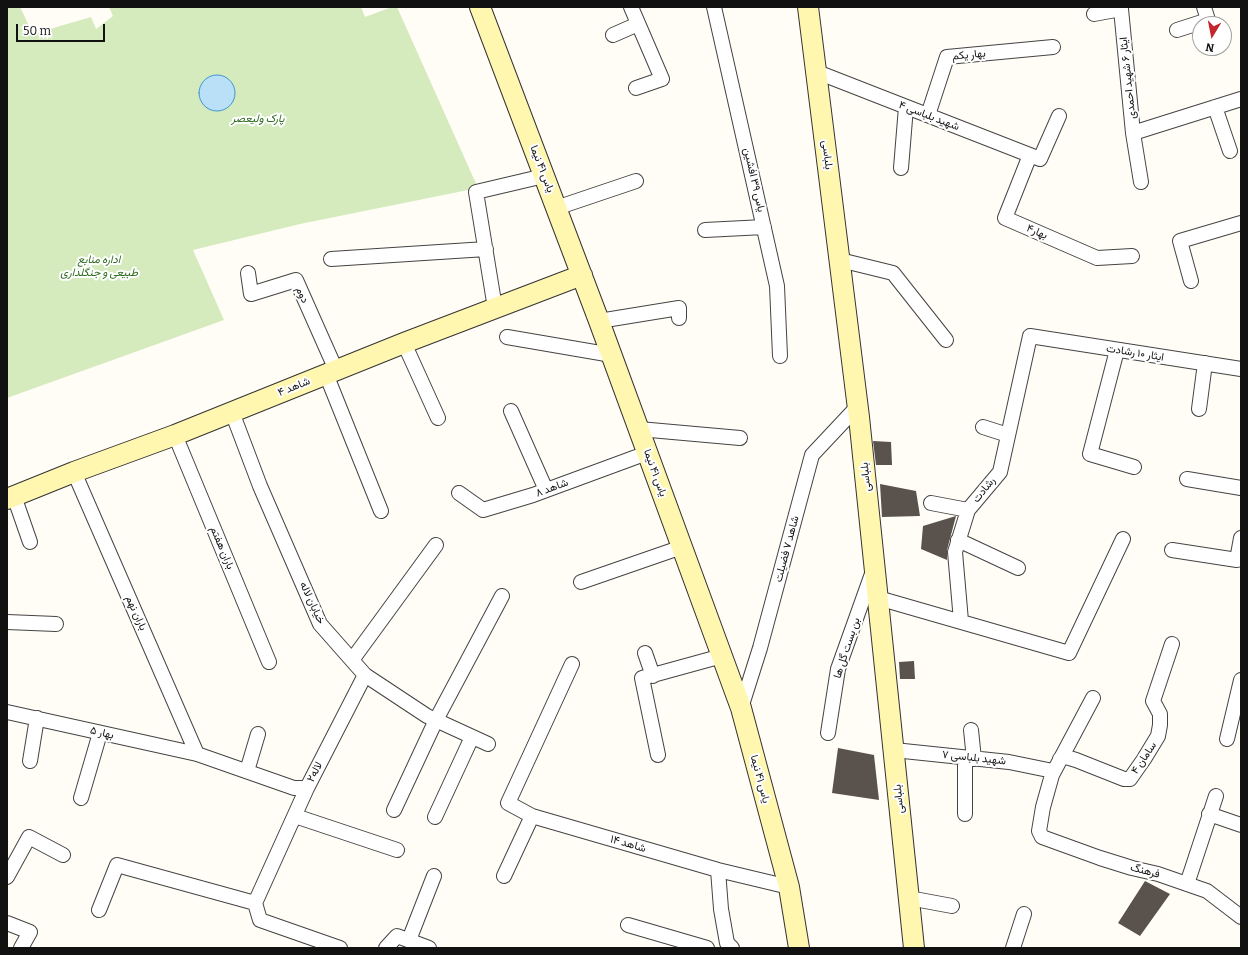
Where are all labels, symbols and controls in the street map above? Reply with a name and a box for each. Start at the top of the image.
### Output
scale bar [18,16,107,42]
north arrow [1192,16,1232,56]
text: 50 m [23,24,51,38]
street label: ایثار ۶ شهید احمدی [1117,36,1139,120]
text: N [1205,40,1215,54]
street label: بهار یکم [952,47,986,63]
street label: شهید بلباسی ۴ [897,98,961,134]
park label: پارک ولیعصر [232,112,284,126]
street label: بلباسی [819,140,835,170]
street label: یاس ۴۱ نیما [527,144,557,194]
street label: یاس ۳۹ افشین [740,147,768,213]
street label: بهار۴ [1024,222,1050,242]
park label: اداره منابع طبیعی و جنگلداری [60,253,138,279]
street label: دوم [293,285,311,305]
street label: ایثار ۱۰ رشادت [1105,342,1165,364]
street label: شاهد ۴ [276,375,312,399]
street label: یاس ۴۱ نیما [640,447,670,499]
street label: بلباسی [858,462,874,492]
street label: رشادت [970,474,998,506]
street label: شاهد ۸ [534,476,570,500]
street label: شاهد ۷ فضیلت [772,514,802,584]
street label: باران هفتم [207,525,237,571]
street label: خیابان لاله [296,580,328,626]
street label: باران نهم [122,593,150,633]
street label: بن بست گل ها [831,616,863,680]
street label: بهار ۵ [89,724,115,742]
street label: سامان ۴ [1128,739,1160,777]
street label: شهید بلباسی ۷ [941,748,1007,768]
street label: یاس ۴۱ نیما [747,753,773,805]
street label: لاله۲ [304,760,326,784]
street label: بلباسی [891,784,907,814]
street label: شاهد ۱۴ [609,833,647,855]
street label: فرهنگ [1129,861,1161,881]

